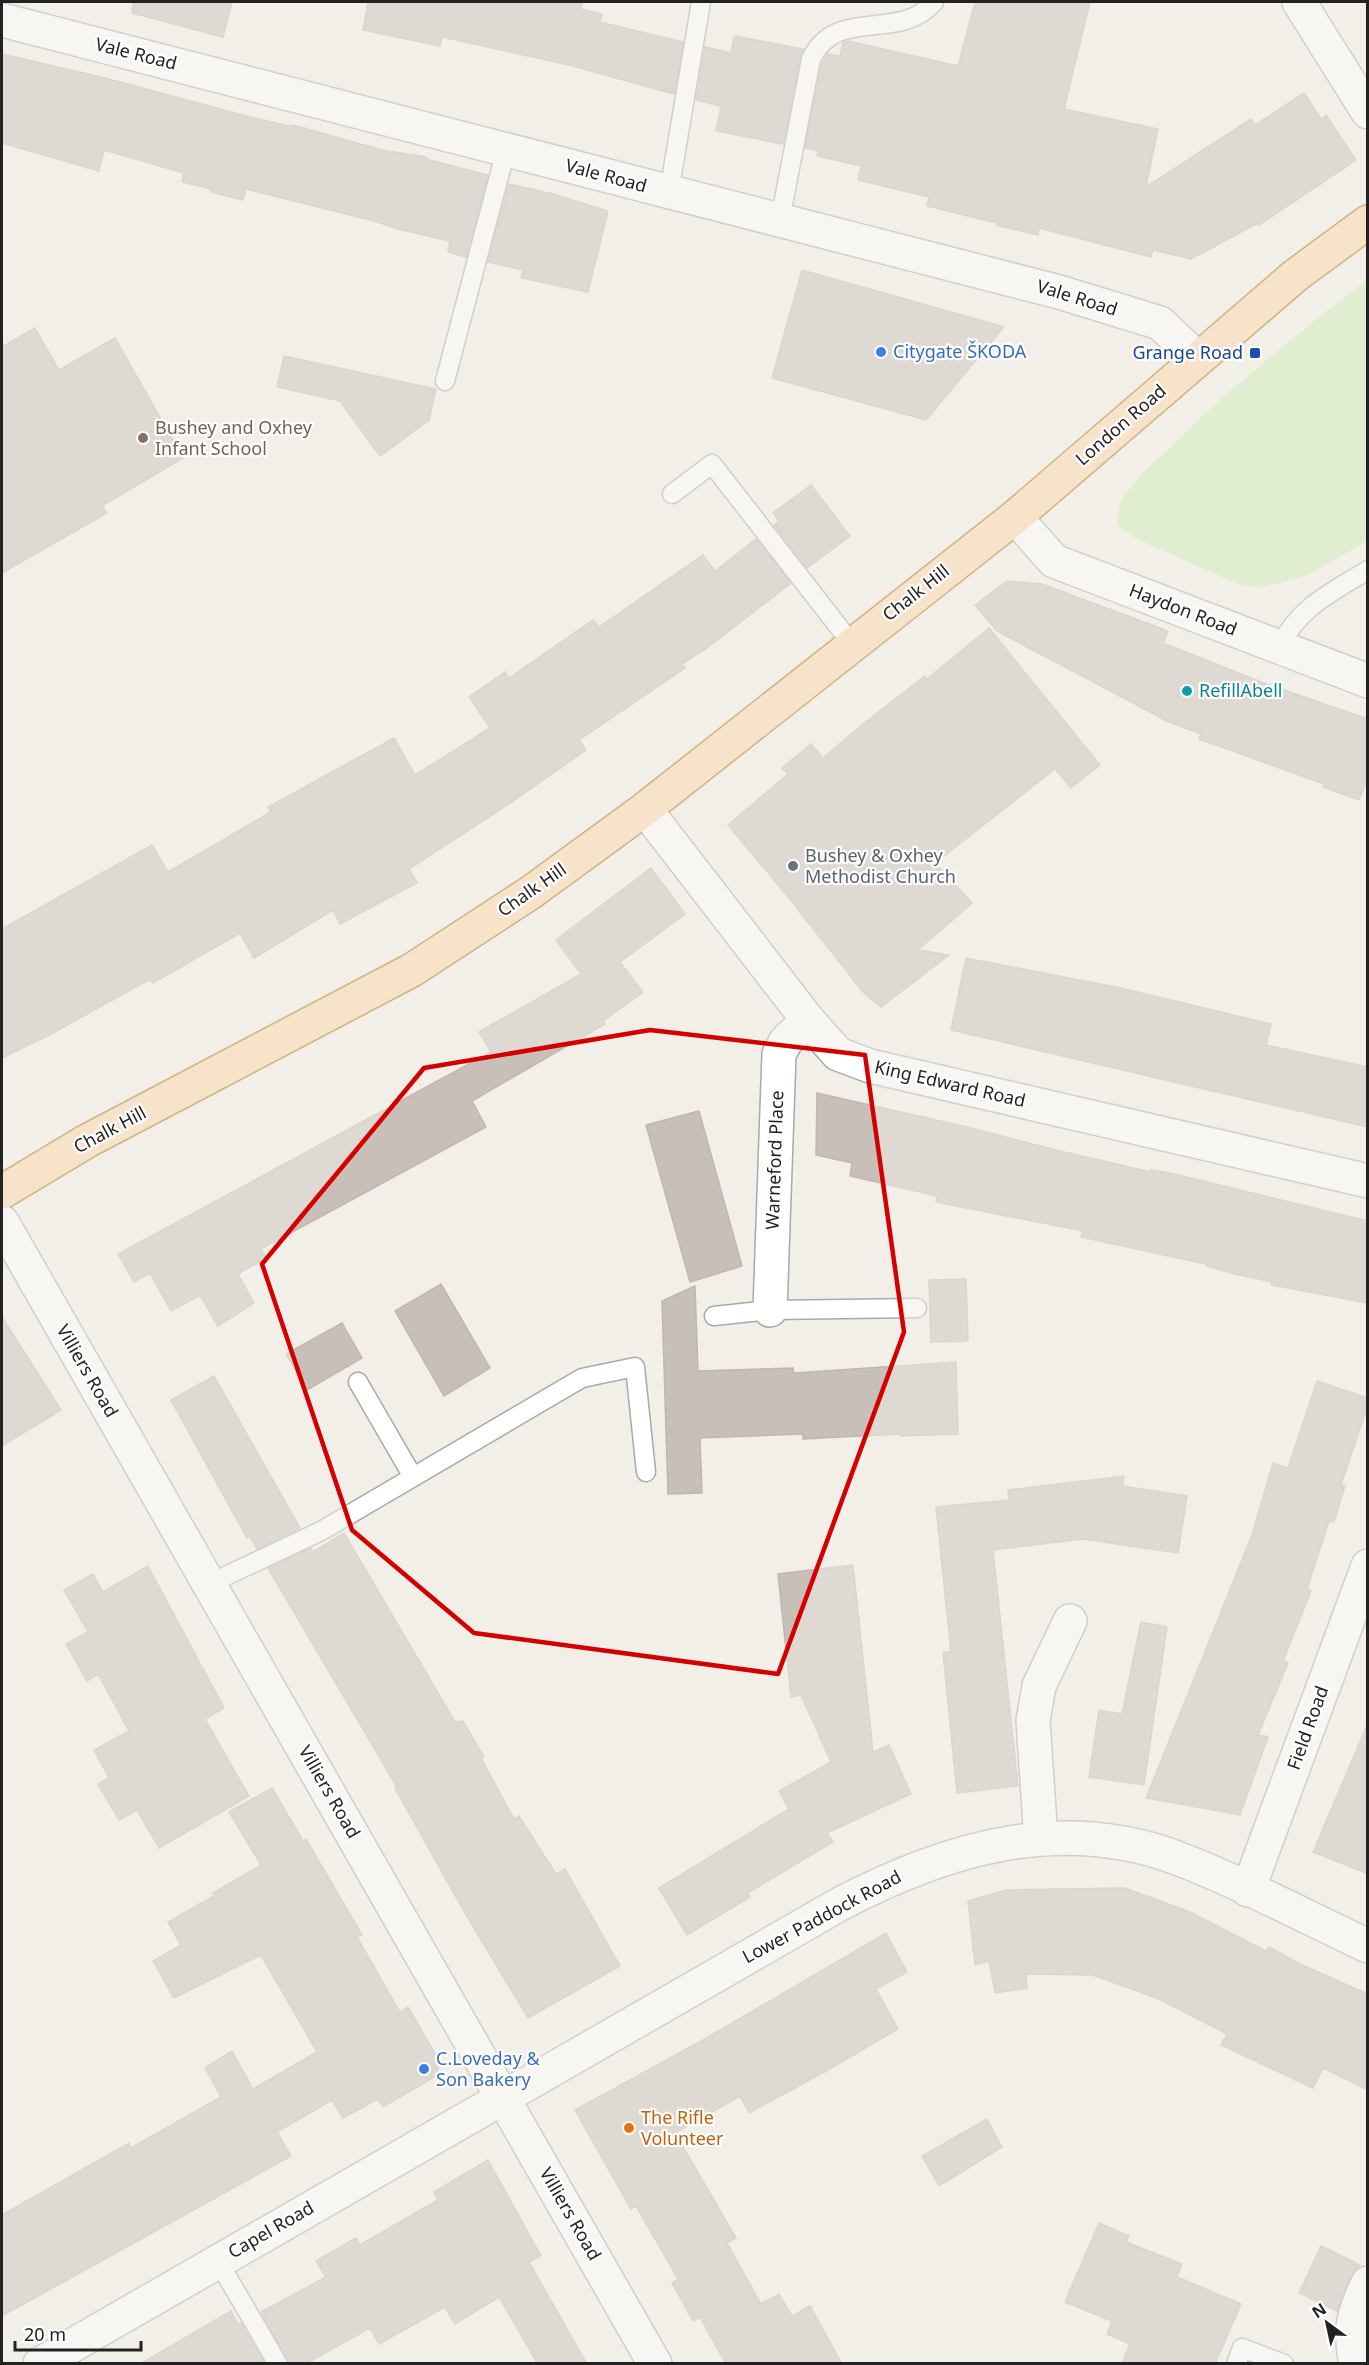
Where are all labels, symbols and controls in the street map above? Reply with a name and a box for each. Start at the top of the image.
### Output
street label: Vale Road [93,31,180,75]
street label: Vale Road [563,153,650,197]
street label: Vale Road [1034,273,1121,321]
place label: Citygate ŠKODA [893,339,1027,363]
place label: Grange Road [1132,340,1243,364]
marker: Citygate ŠKODA [874,345,888,359]
marker: Grange Road [1248,346,1262,360]
street label: London Road [1070,378,1171,470]
place label: Bushey and Oxhey Infant School [155,415,313,460]
marker: Bushey and Oxhey Infant School [136,431,150,445]
street label: Chalk Hill [877,558,954,626]
street label: Haydon Road [1126,578,1241,641]
place label: RefillAbell [1199,678,1282,702]
marker: RefillAbell [1180,684,1194,698]
place label: Bushey & Oxhey Methodist Church [805,843,956,888]
street label: Chalk Hill [492,857,571,922]
marker: Bushey & Oxhey Methodist Church [786,859,800,873]
street label: King Edward Road [872,1054,1028,1112]
street label: Warneford Place [760,1090,788,1230]
street label: Chalk Hill [69,1100,150,1158]
street label: Villiers Road [52,1320,124,1421]
street label: Field Road [1281,1682,1333,1773]
street label: Villiers Road [294,1741,366,1842]
street label: Lower Paddock Road [738,1864,905,1968]
place label: C.Loveday & Son Bakery [436,2046,540,2091]
marker: C.Loveday & Son Bakery [417,2062,431,2076]
place label: The Rifle Volunteer [641,2105,724,2150]
marker: The Rifle Volunteer [622,2121,636,2135]
street label: Villiers Road [535,2163,607,2264]
street label: Capel Road [223,2195,318,2263]
north arrow [1297,2293,1357,2353]
text: N [1307,2298,1330,2323]
scale bar [15,2314,141,2352]
text: 20 m [24,2322,66,2346]

